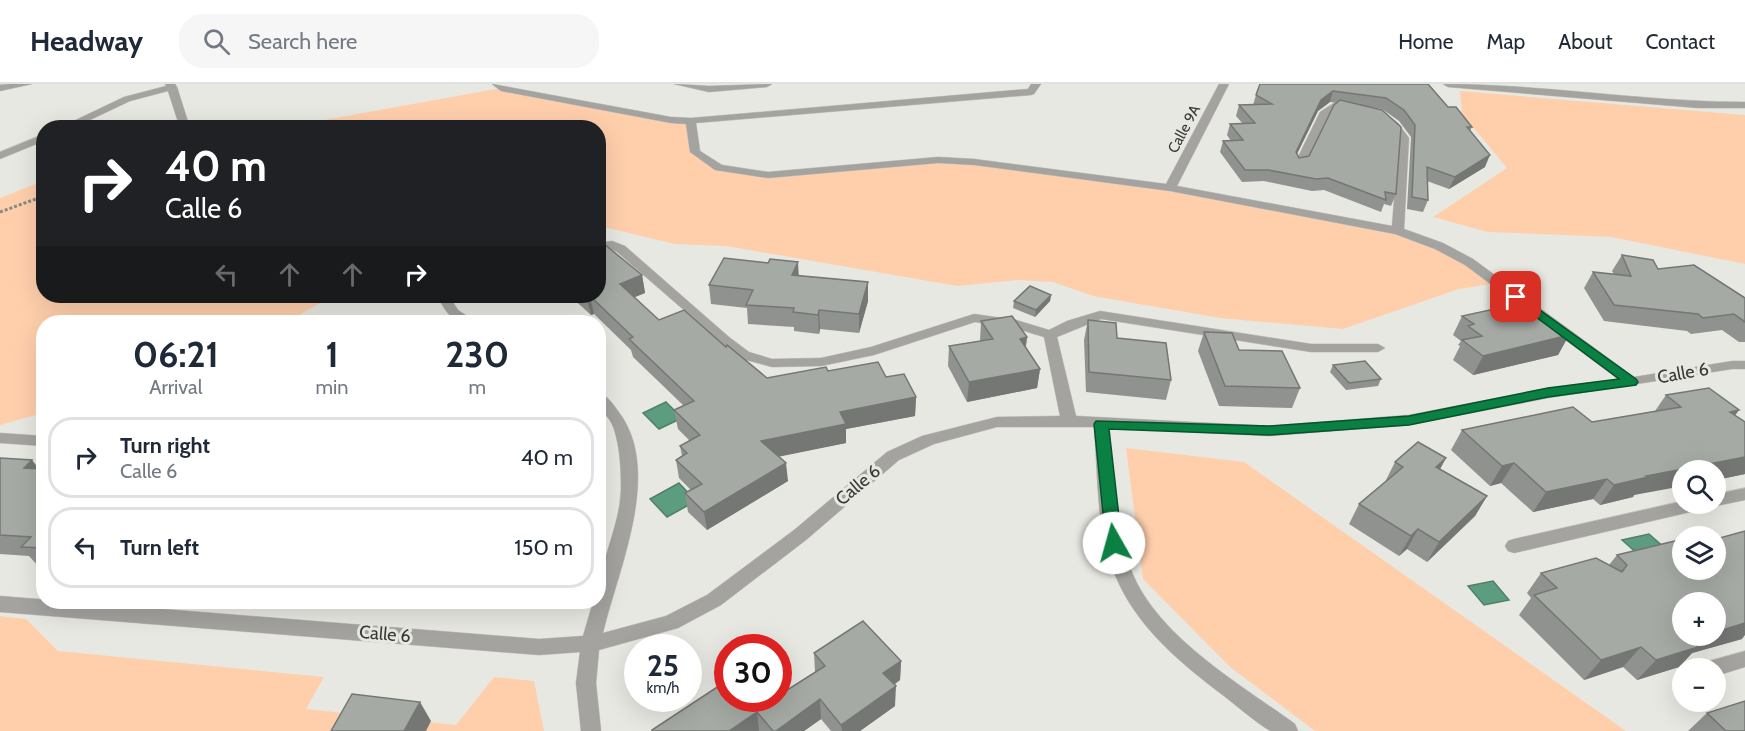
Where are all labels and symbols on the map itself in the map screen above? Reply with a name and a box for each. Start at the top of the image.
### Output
street label: Calle 9A [1164,101,1204,156]
pin [1490,271,1541,322]
street label: Calle 6 [1656,358,1710,388]
street label: Calle 6 [831,460,885,510]
position arrow [1082,511,1146,575]
street label: Calle 6 [358,621,412,647]
speed limit sign: 30 [714,634,792,712]

